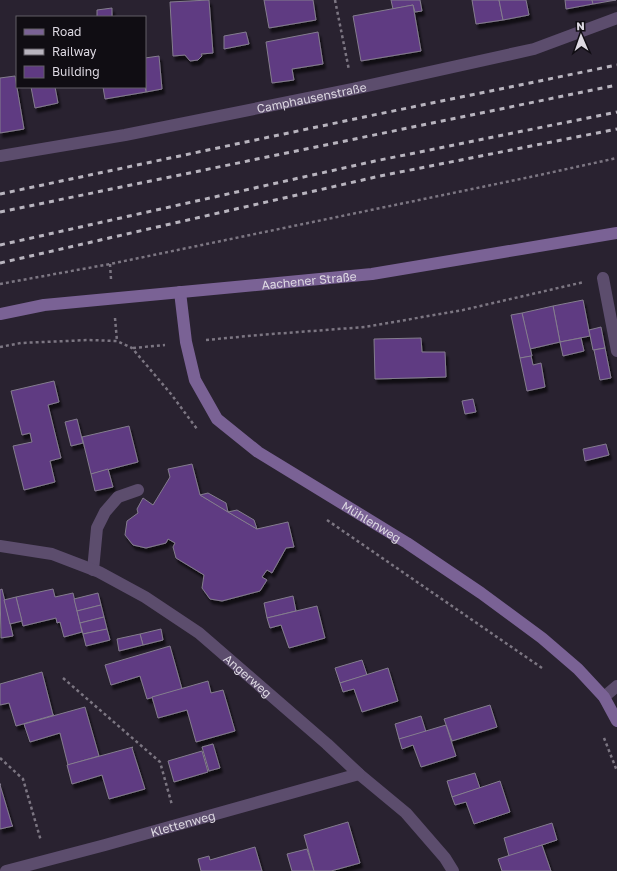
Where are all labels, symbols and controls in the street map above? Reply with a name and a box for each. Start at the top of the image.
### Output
legend [16,16,146,88]
north arrow [561,16,601,56]
text: N [576,19,585,32]
text: Road [52,24,81,39]
text: Railway [52,44,97,59]
text: Building [52,64,100,79]
street label: Camphausenstraße [255,79,368,116]
street label: Aachener Straße [261,268,357,292]
street label: Mühlenweg [339,498,404,545]
street label: Angerweg [221,651,275,700]
street label: Klettenweg [149,807,217,839]

